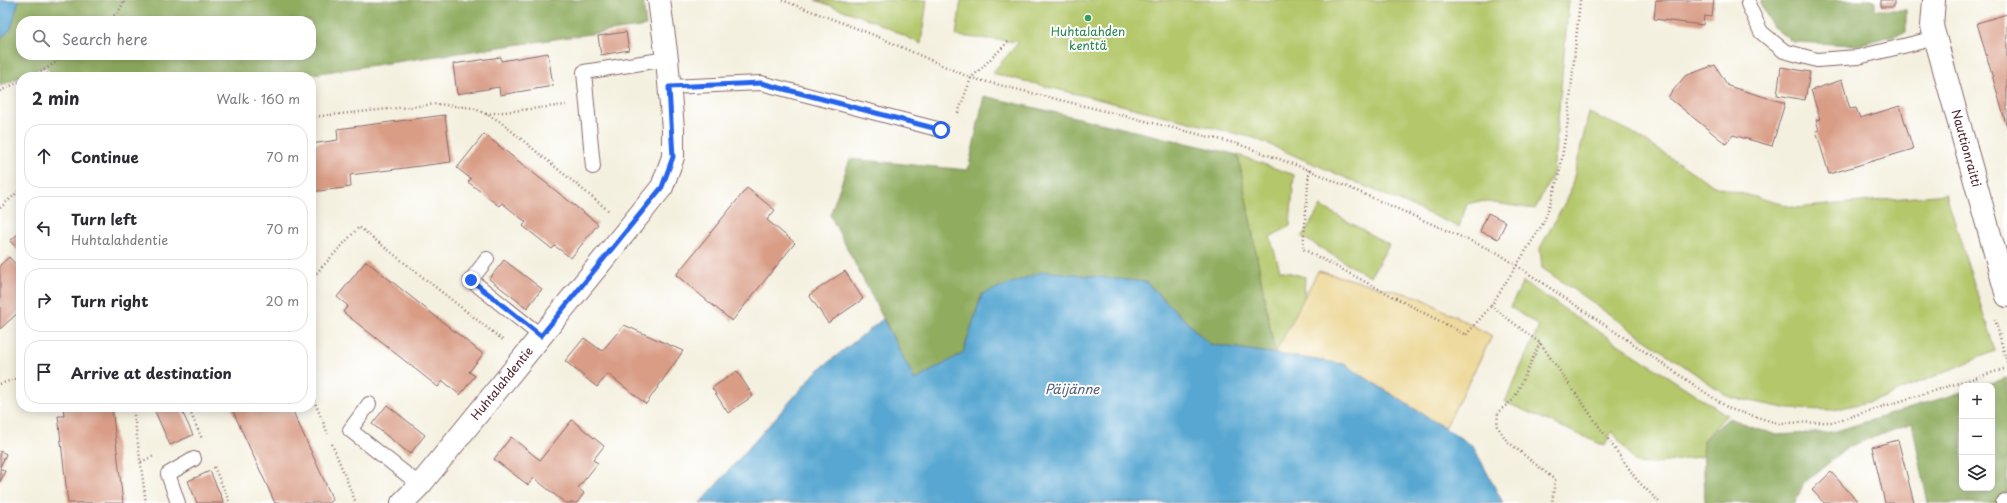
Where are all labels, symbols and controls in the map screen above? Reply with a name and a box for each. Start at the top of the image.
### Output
marker: Huhtalahden kenttä [1083,13,1093,23]
search box [16,16,316,60]
place label: Huhtalahden kenttä [1051,22,1125,54]
icon: search [30,27,52,49]
text: Search here [62,27,148,50]
text: 2 min [32,85,79,111]
text: Walk · 160 m [217,89,300,108]
street label: Nauttionraitti [1948,107,1986,189]
route start [932,121,950,139]
icon: ahead [33,145,55,167]
text: Continue [71,145,139,168]
text: 70 m [266,147,299,166]
text: Turn left [71,207,137,230]
icon: left [33,217,55,239]
text: 70 m [266,219,299,238]
text: Huhtalahdentie [71,230,168,249]
route end [462,271,480,289]
icon: right [33,289,55,311]
text: Turn right [71,289,148,312]
text: 20 m [265,291,299,310]
street label: Huhtalahdentie [466,342,537,424]
icon: arrive [33,361,55,383]
text: Arrive at destination [71,361,232,384]
water label: Päijänne [1045,379,1100,398]
map controls [1959,383,1995,491]
button: + [1959,383,1995,419]
button: − [1959,419,1995,455]
button: layers [1959,455,1995,491]

